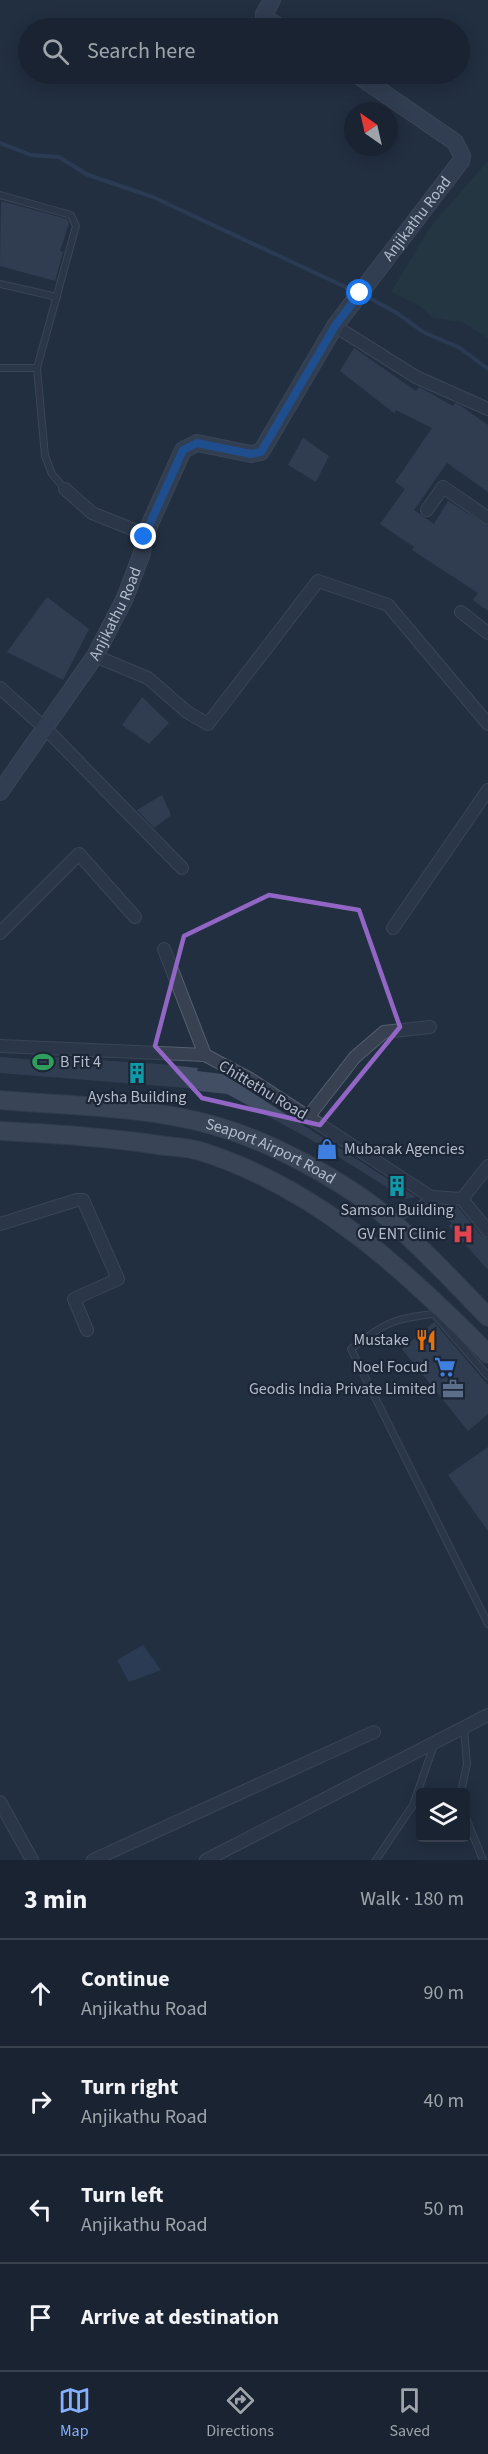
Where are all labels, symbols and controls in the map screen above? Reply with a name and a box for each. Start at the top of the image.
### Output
search box [18,18,470,84]
icon: search [39,35,72,68]
text: Search here [87,35,195,67]
north arrow [344,102,398,156]
street label: Anjikathu Road [378,172,457,266]
route start [346,279,372,305]
route end [130,523,156,549]
street label: Anjikathu Road [84,564,147,664]
sports icon: B Fit 4 [31,1050,55,1074]
place label: B Fit 4 [60,1051,101,1073]
street label: Chittethu Road [214,1055,312,1125]
building icon: Aysha Building [125,1061,149,1085]
place label: Aysha Building [88,1086,186,1108]
street label: Seaport Airport Road [203,1113,340,1189]
shop icon: Mubarak Agencies [315,1137,339,1161]
place label: Mubarak Agencies [344,1138,465,1160]
building icon: Samson Building [385,1174,409,1198]
place label: Samson Building [341,1199,453,1221]
hospital icon: GV ENT Clinic [451,1222,475,1246]
place label: GV ENT Clinic [357,1223,446,1245]
restaurant icon: Mustake [414,1328,438,1352]
place label: Mustake [354,1329,409,1351]
supermarket icon: Noel Focud [433,1355,457,1379]
place label: Noel Focud [353,1356,428,1378]
office icon: Geodis India Private Limited [441,1377,465,1401]
place label: Geodis India Private Limited [249,1378,436,1400]
map controls [416,1788,470,1842]
button: layers [416,1788,470,1842]
text: 3 min [24,1881,87,1918]
text: Walk · 180 m [360,1885,464,1913]
text: Continue [81,1963,170,1995]
icon: ahead [24,1977,57,2010]
text: 90 m [424,1979,464,2007]
text: Anjikathu Road [81,1995,208,2023]
text: Turn right [81,2071,178,2103]
icon: right [24,2085,57,2118]
text: 40 m [424,2087,464,2115]
text: Anjikathu Road [81,2103,208,2131]
text: Turn left [81,2179,163,2211]
icon: left [24,2193,57,2226]
text: 50 m [424,2195,464,2223]
text: Anjikathu Road [81,2211,208,2239]
icon: arrive [24,2301,57,2334]
text: Arrive at destination [81,2301,279,2333]
tab: Map [58,2384,91,2442]
tab: Directions [206,2384,274,2442]
tab: Saved [389,2384,430,2442]

